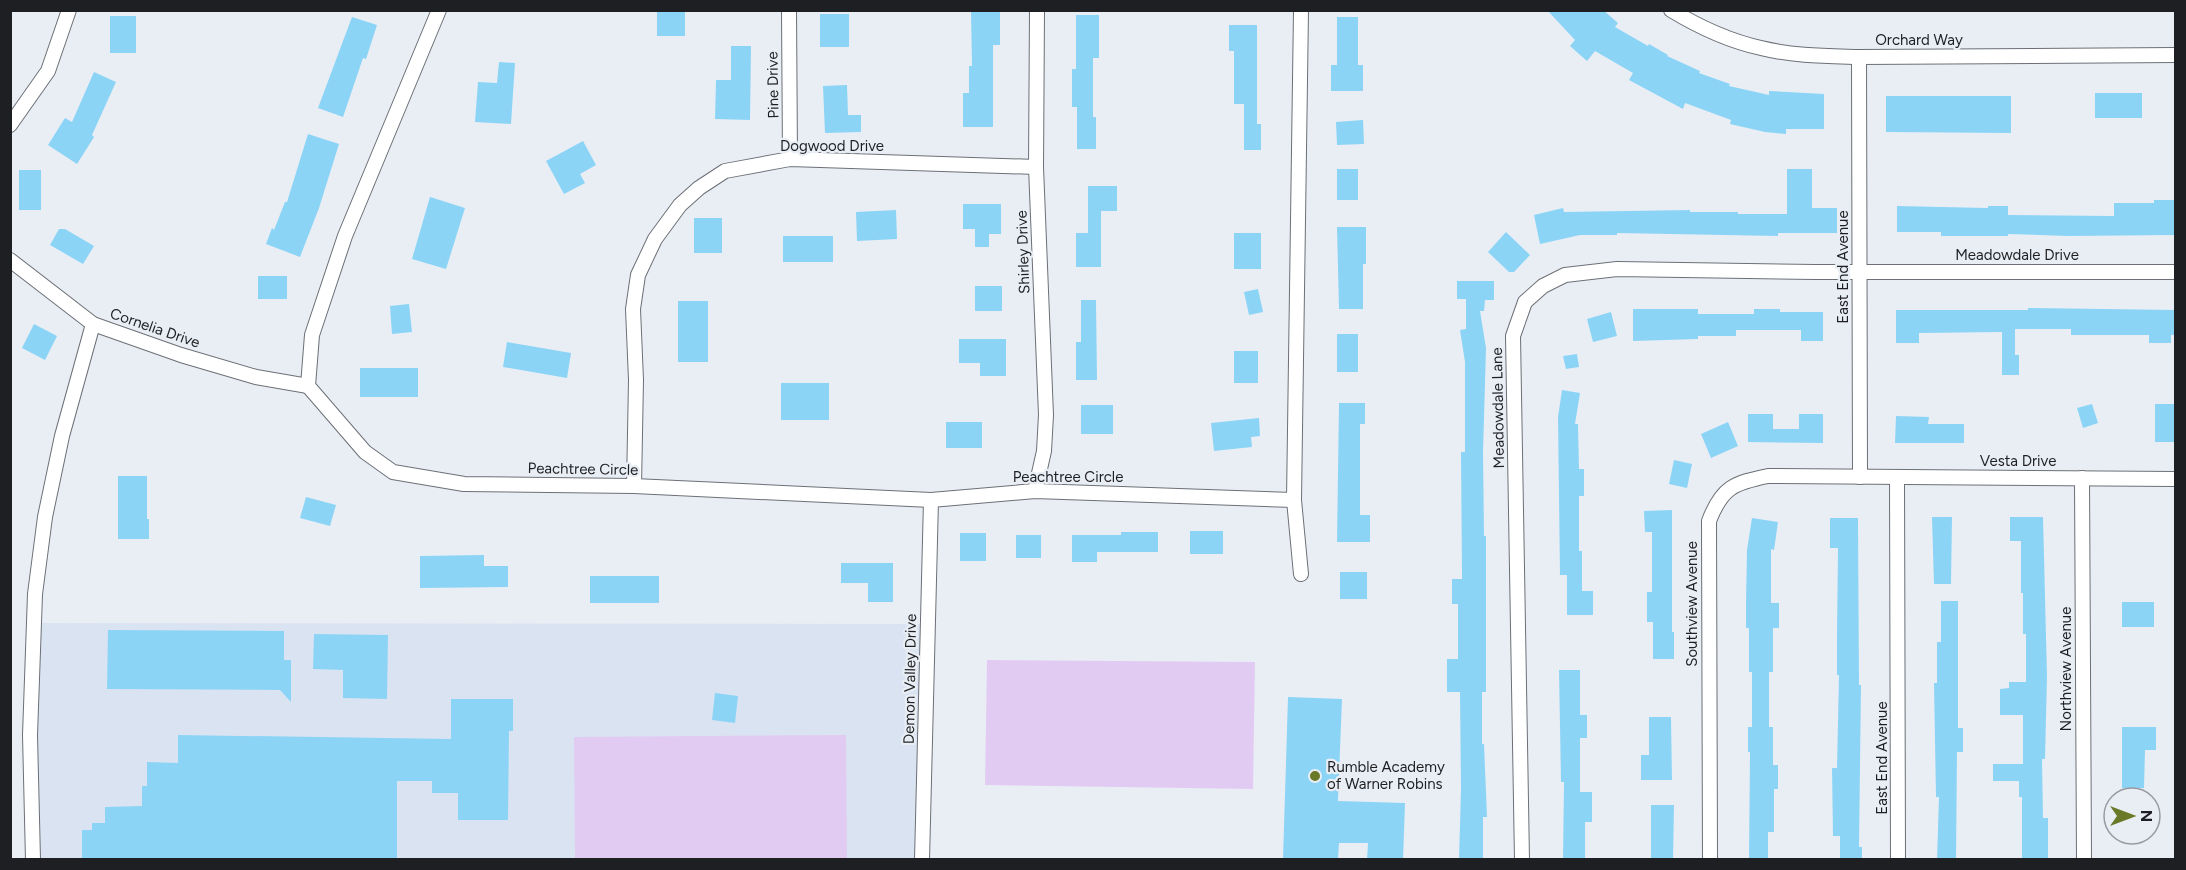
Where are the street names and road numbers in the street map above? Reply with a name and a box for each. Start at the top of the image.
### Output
street label: Orchard Way [1875,31,1963,49]
street label: Pine Drive [763,51,783,119]
street label: Dogwood Drive [780,137,884,155]
street label: Shirley Drive [1013,210,1033,294]
street label: East End Avenue [1834,210,1852,324]
street label: Meadowdale Drive [1955,246,2079,264]
street label: Cornelia Drive [108,304,202,352]
street label: Meadowdale Lane [1488,347,1508,469]
street label: Vesta Drive [1980,452,2056,470]
street label: Peachtree Circle [528,459,638,479]
street label: Peachtree Circle [1013,468,1123,486]
street label: Southview Avenue [1683,541,1701,667]
street label: Northview Avenue [2057,607,2075,731]
street label: Demon Valley Drive [900,614,920,744]
street label: East End Avenue [1873,701,1891,815]

